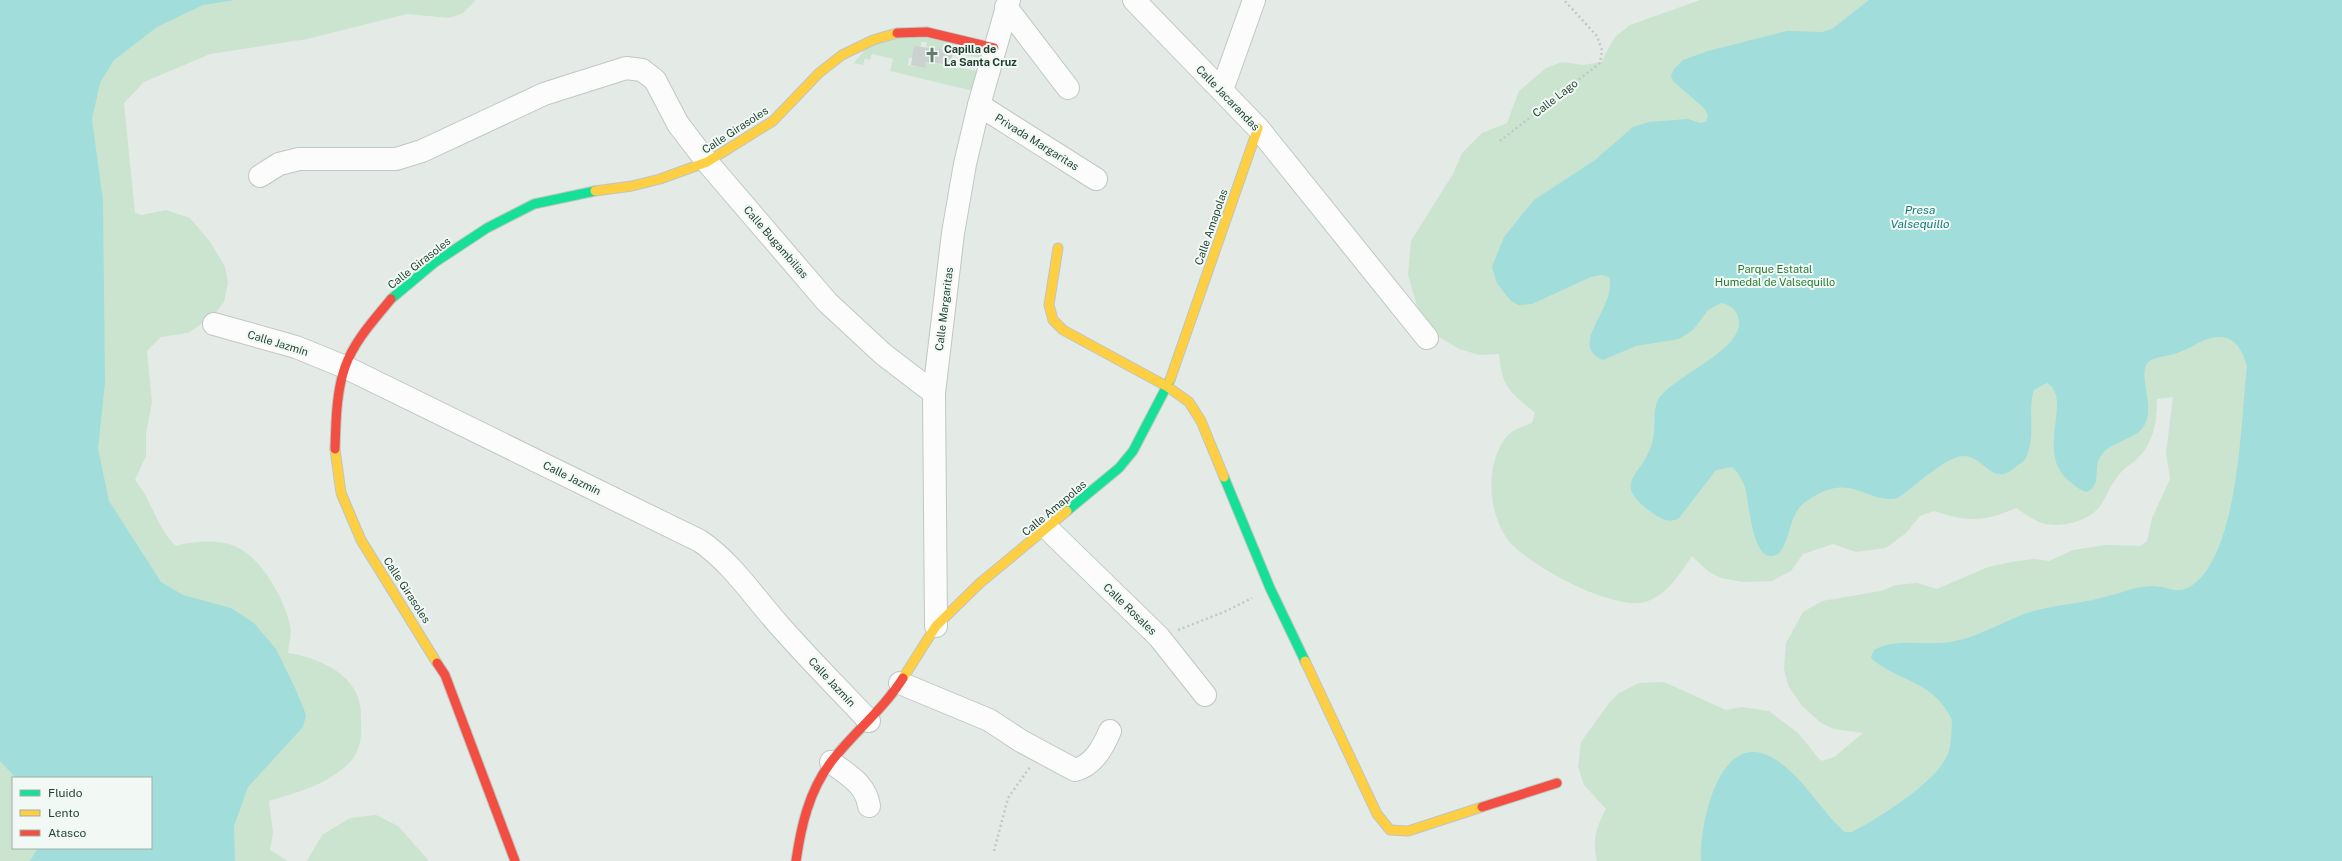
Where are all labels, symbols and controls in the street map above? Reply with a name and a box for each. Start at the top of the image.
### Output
place label: Capilla de La Santa Cruz [944,43,1017,68]
church icon: Capilla de La Santa Cruz [923,46,941,64]
street label: Calle Jacarandas [1194,63,1262,133]
street label: Calle Lago [1530,77,1580,119]
street label: Calle Girasoles [700,104,771,156]
street label: Privada Margaritas [993,111,1081,173]
street label: Calle Amapolas [1192,187,1230,267]
street label: Calle Bugambilias [741,203,811,281]
water label: Presa Valsequillo [1890,203,1950,231]
street label: Calle Girasoles [385,235,453,291]
park label: Parque Estatal Humedal de Valsequillo [1715,263,1835,288]
street label: Calle Margaritas [933,266,955,352]
street label: Calle Jazmín [246,328,310,358]
street label: Calle Jazmín [541,459,603,497]
street label: Calle Amapolas [1020,478,1089,538]
street label: Calle Girasoles [381,555,433,626]
street label: Calle Rosales [1101,581,1159,637]
street label: Calle Jazmín [806,655,858,709]
legend [12,777,152,849]
text: Fluido [48,786,83,800]
text: Lento [48,806,80,820]
text: Atasco [48,826,87,840]

